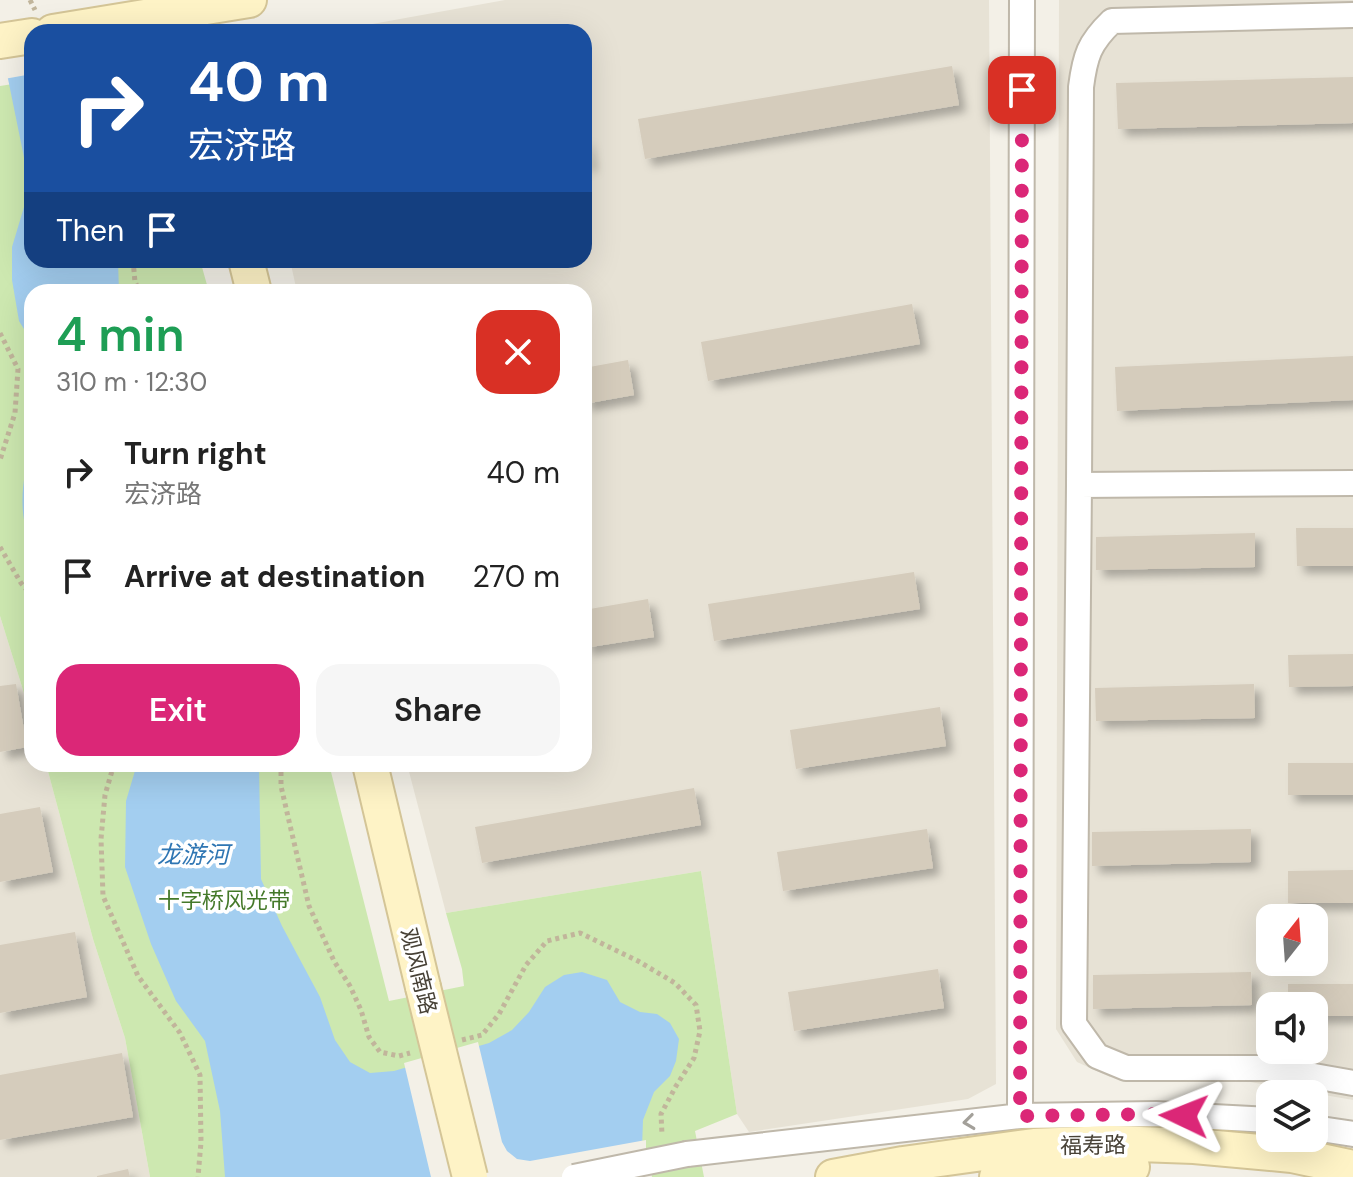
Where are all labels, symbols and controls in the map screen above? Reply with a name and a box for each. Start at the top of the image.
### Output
text: 40 m [188,45,330,118]
icon: right [56,56,160,160]
pin [988,56,1056,124]
icon: arrive [1000,68,1044,112]
text: 宏济路 [188,122,296,169]
icon: arrive [140,208,184,252]
text: Then [56,211,124,250]
text: 4 min [56,303,184,366]
button: close [476,310,560,394]
text: 310 m · 12:30 [56,365,207,399]
text: Turn right [124,434,267,473]
icon: right [56,450,100,494]
text: 40 m [487,453,560,492]
text: 宏济路 [124,477,202,511]
icon: arrive [56,554,100,598]
text: Arrive at destination [124,557,425,596]
text: 270 m [472,557,560,596]
button: Exit [56,664,300,756]
button: Share [316,664,560,756]
water label: 龙游河 [157,839,233,870]
park label: 十字桥风光带 [158,886,290,915]
north arrow [1256,904,1328,976]
map controls [1256,904,1328,1152]
street label: 观风南路 [394,925,443,1017]
button: sound [1256,992,1328,1064]
position arrow [1142,1074,1226,1158]
button: layers [1256,1080,1328,1152]
one-way arrow [962,1113,975,1130]
street label: 福寿路 [1060,1130,1126,1161]

